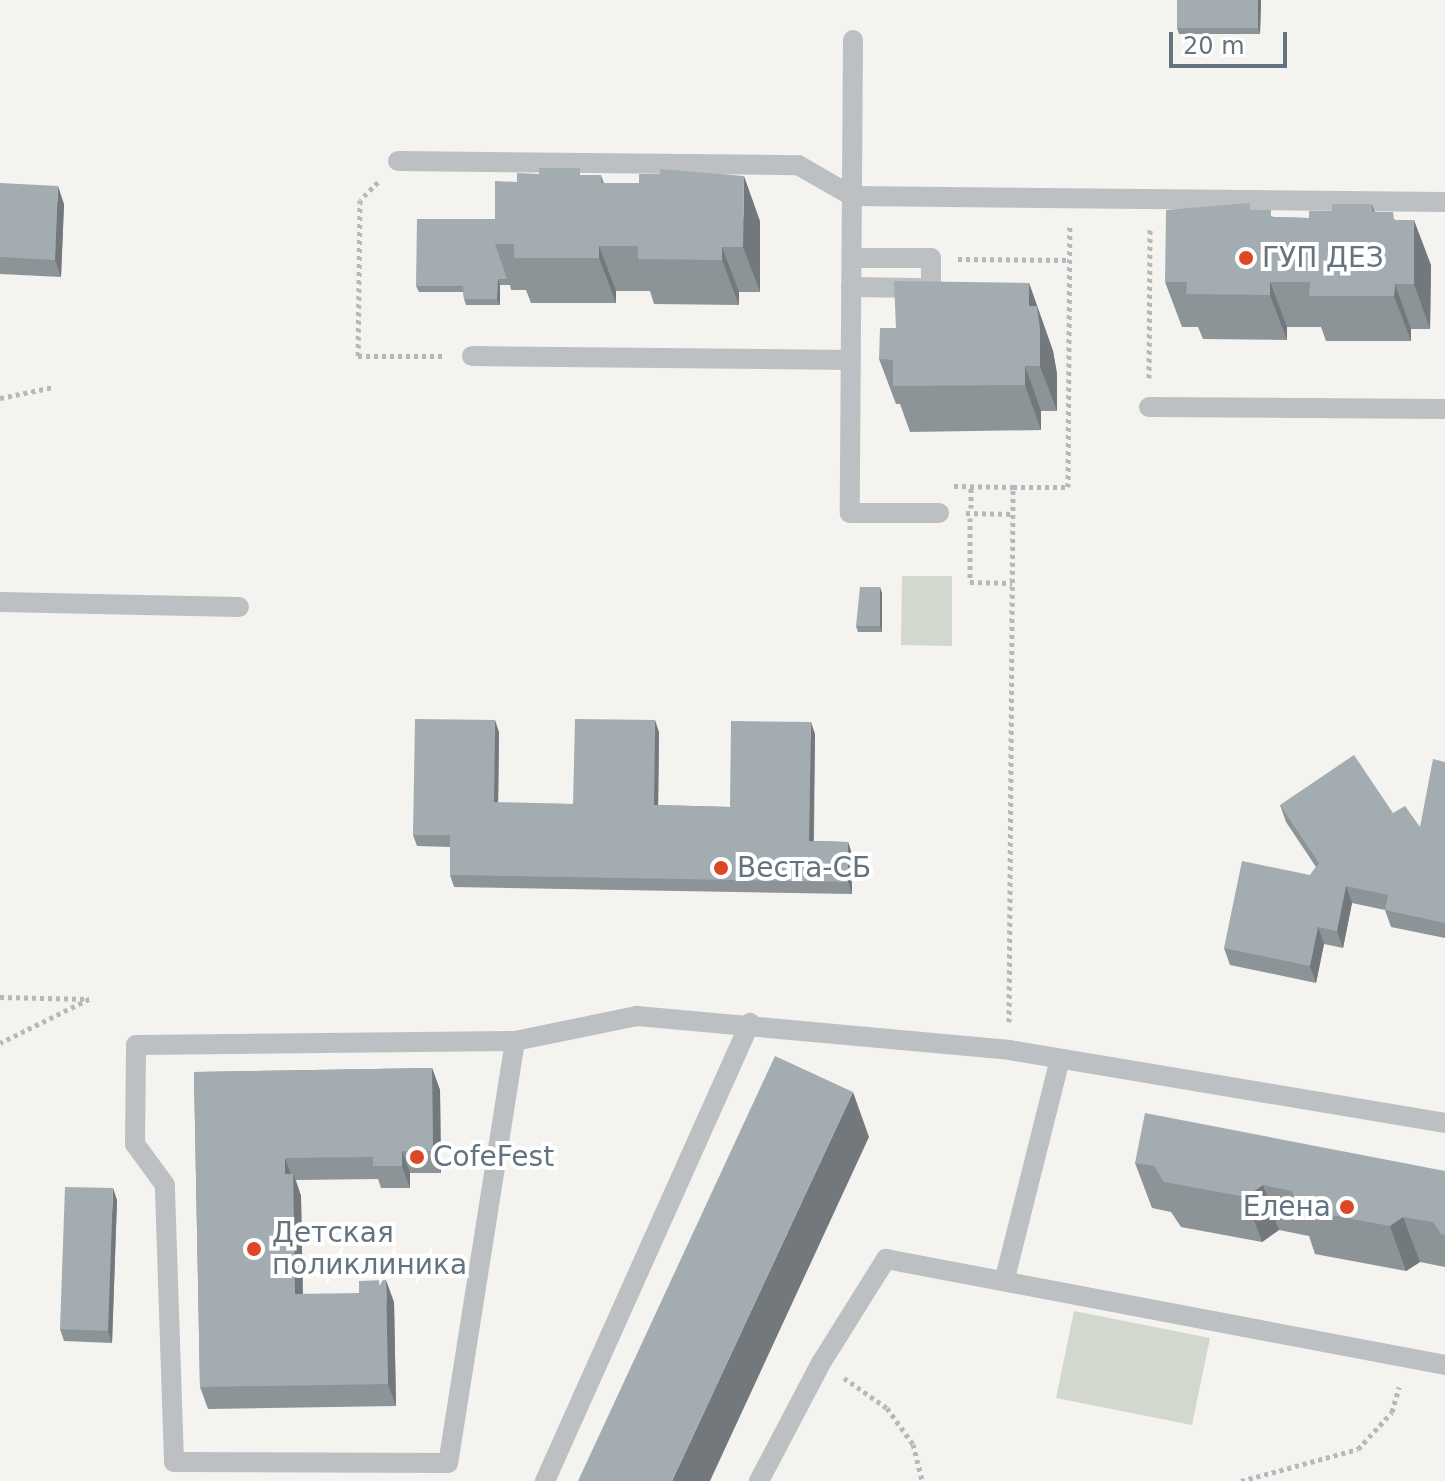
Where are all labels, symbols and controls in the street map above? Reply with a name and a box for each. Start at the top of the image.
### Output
scale bar [1173,16,1291,66]
text: 20 m [1183,32,1245,60]
place label: ГУП ДЕЗ [1262,241,1384,275]
marker: ГУП ДЕЗ [1237,249,1255,267]
place label: Веста-СБ [737,851,871,885]
marker: Веста-СБ [712,859,730,877]
place label: CofeFest [433,1140,554,1174]
marker: CofeFest [408,1148,426,1166]
place label: Елена [1243,1190,1331,1224]
marker: Елена [1338,1198,1356,1216]
place label: Детская поликлиника [272,1216,467,1282]
marker: Детская поликлиника [243,1238,265,1260]

